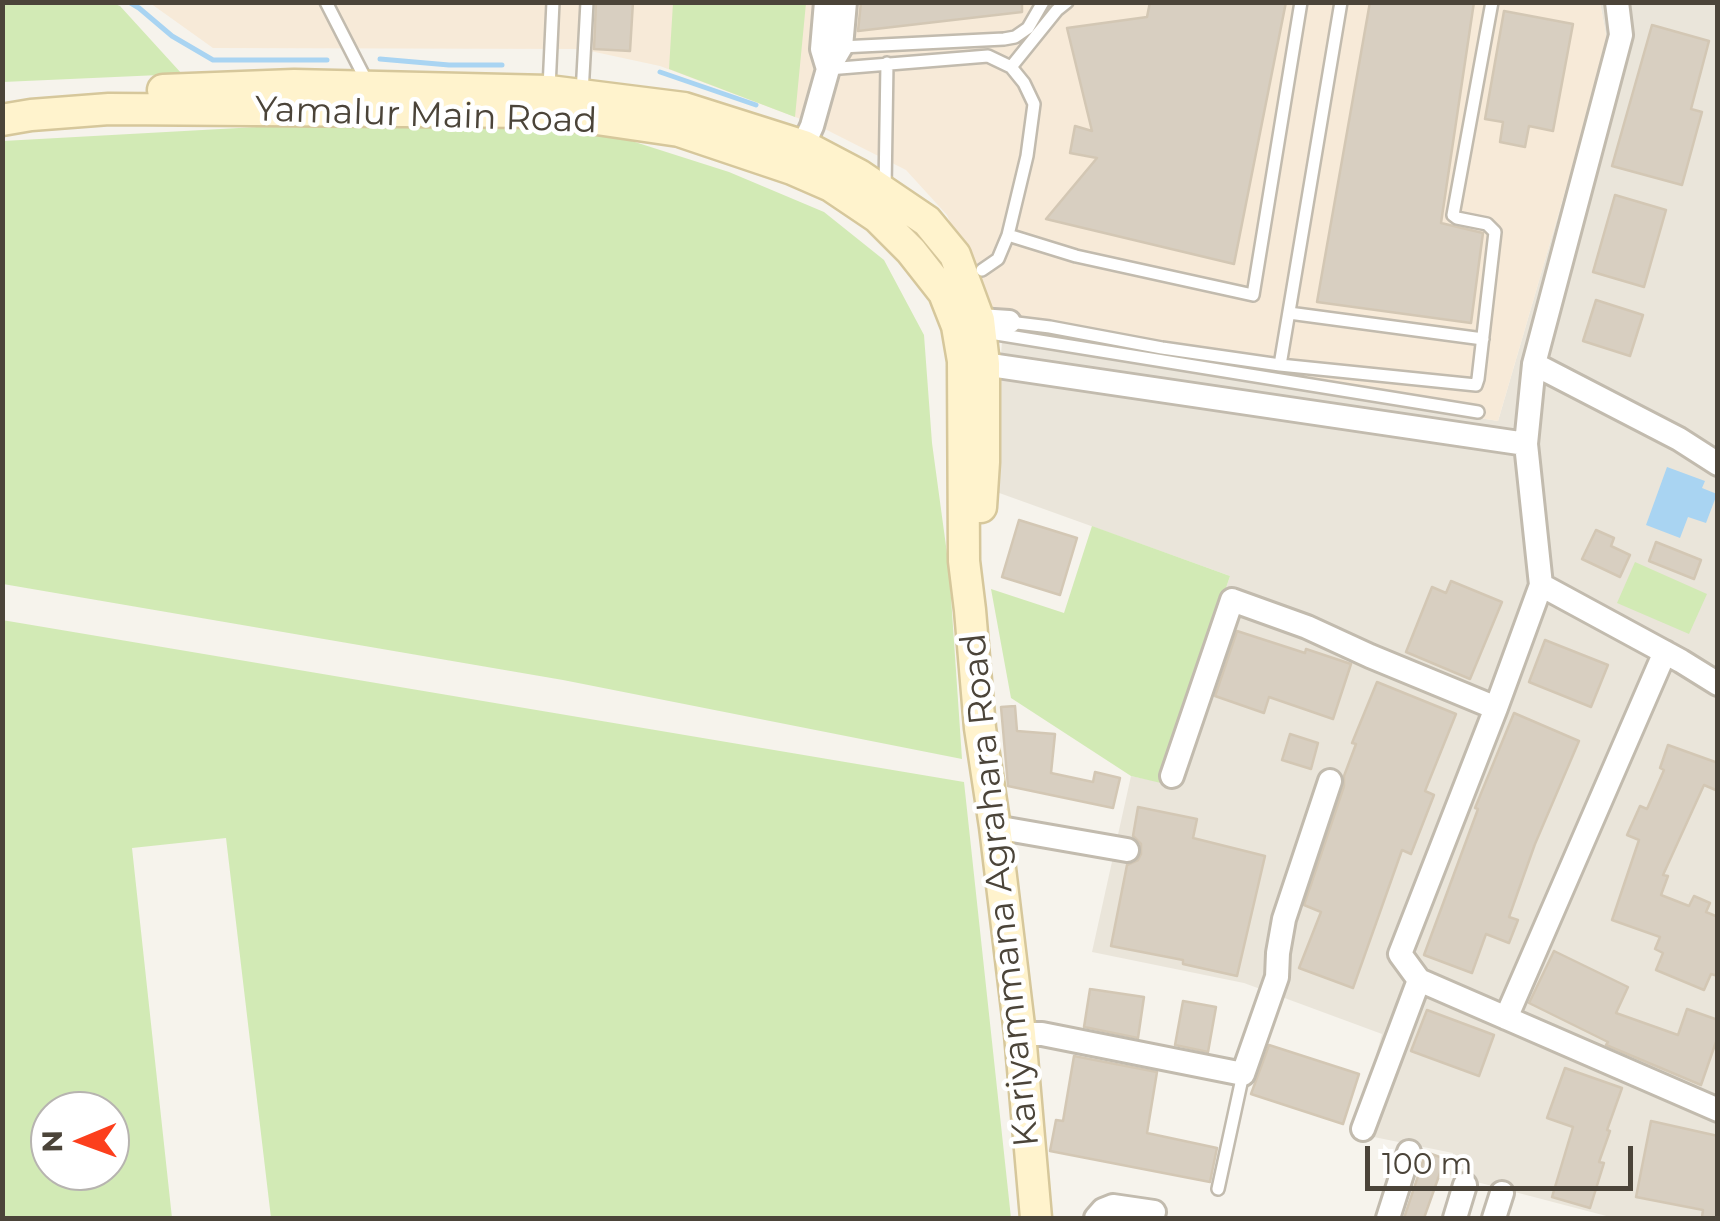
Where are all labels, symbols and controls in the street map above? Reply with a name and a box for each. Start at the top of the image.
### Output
street label: Yamalur Main Road [254,89,598,143]
street label: Kariyammana Agrahara Road [953,631,1049,1149]
north arrow [30,1091,130,1191]
scale bar [1370,1126,1638,1188]
text: N [35,1130,69,1153]
text: 100 m [1382,1145,1472,1182]

